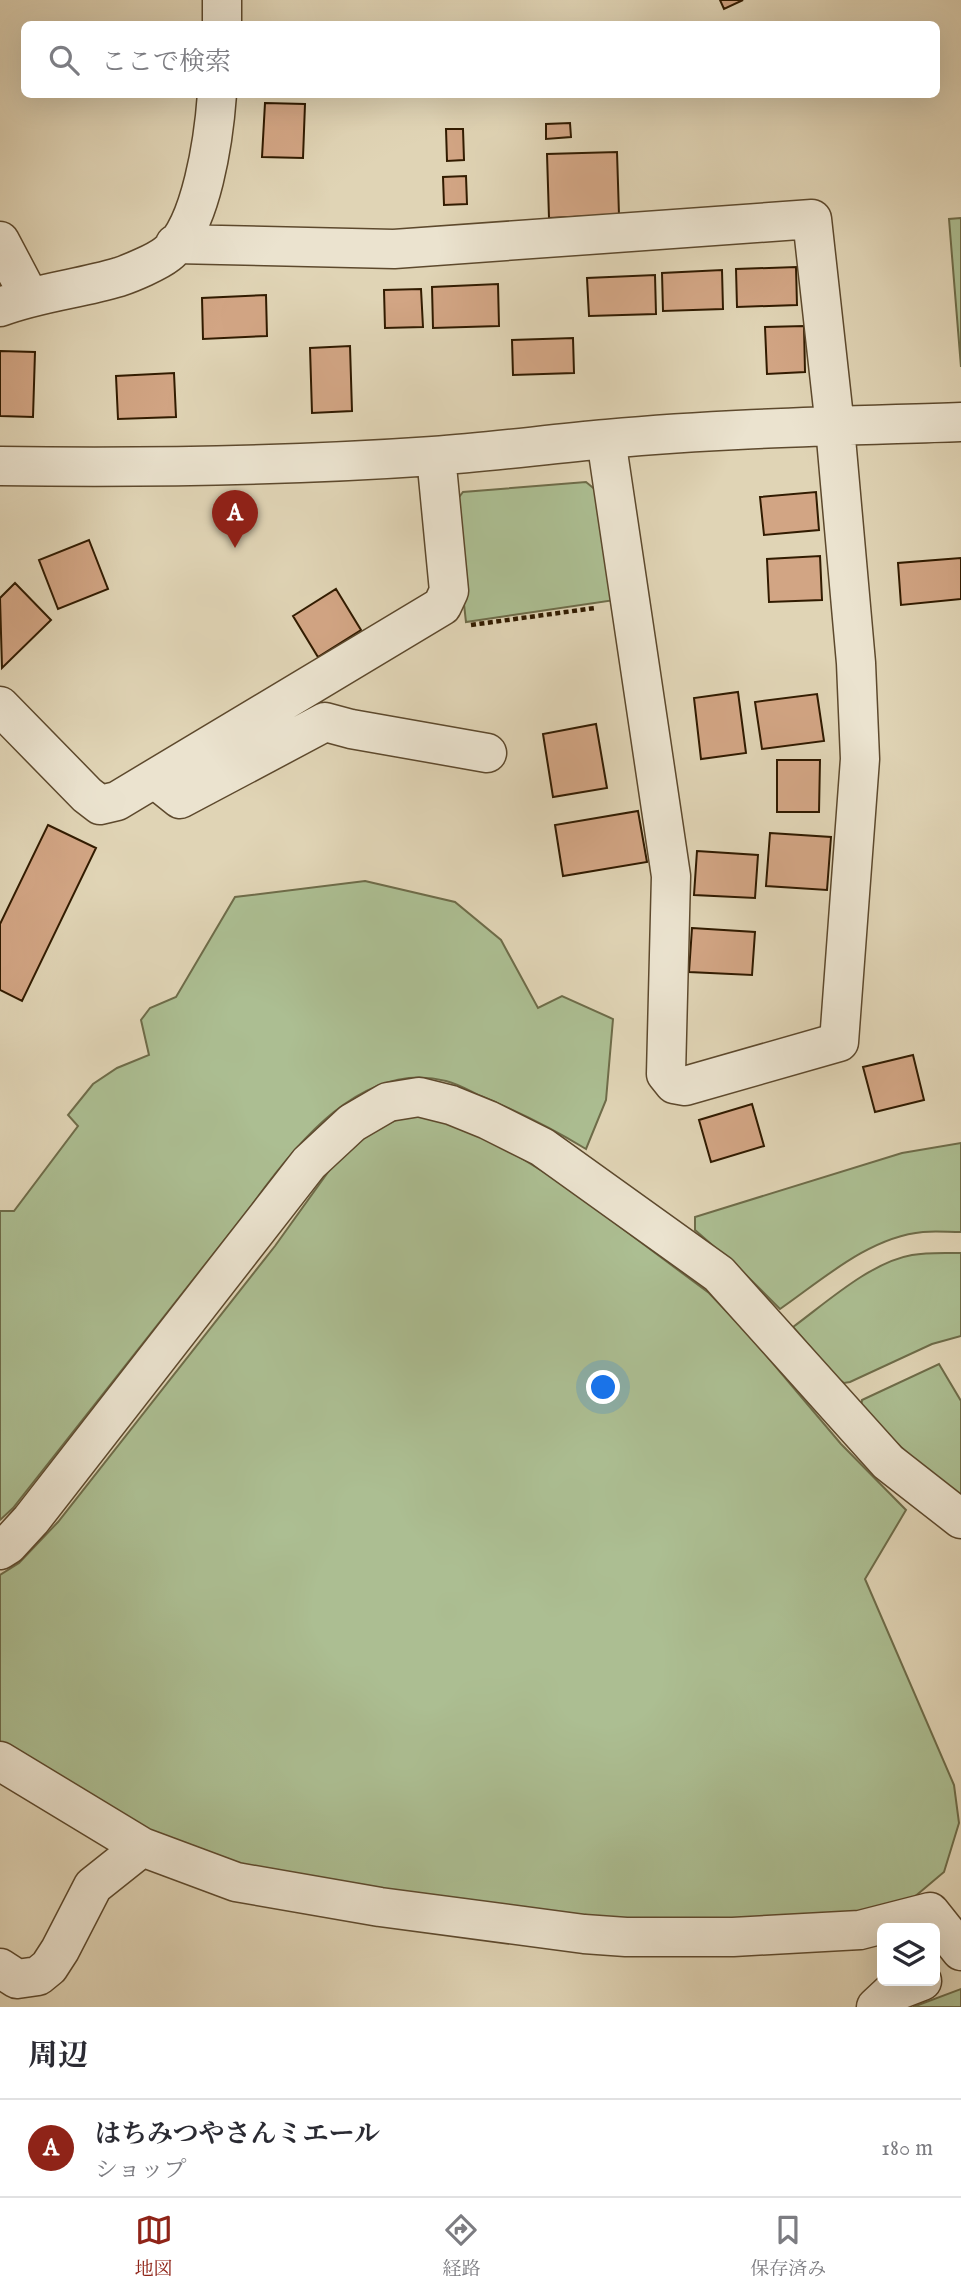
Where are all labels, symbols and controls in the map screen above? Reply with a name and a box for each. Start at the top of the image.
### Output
search box [21,21,940,98]
icon: search [45,41,83,79]
text: ここで検索 [101,46,231,79]
pin: A [212,490,258,548]
your location [586,1370,620,1404]
map controls [877,1923,940,1986]
button: layers [877,1923,940,1986]
text: 周辺 [28,2038,88,2076]
text: はちみつやさんミエール [95,2118,380,2151]
text: A [43,2134,59,2163]
text: 180 m [881,2134,933,2163]
text: ショップ [95,2156,187,2185]
tab: 地図 [135,2211,173,2282]
tab: 経路 [442,2211,480,2282]
tab: 保存済み [750,2211,826,2282]

